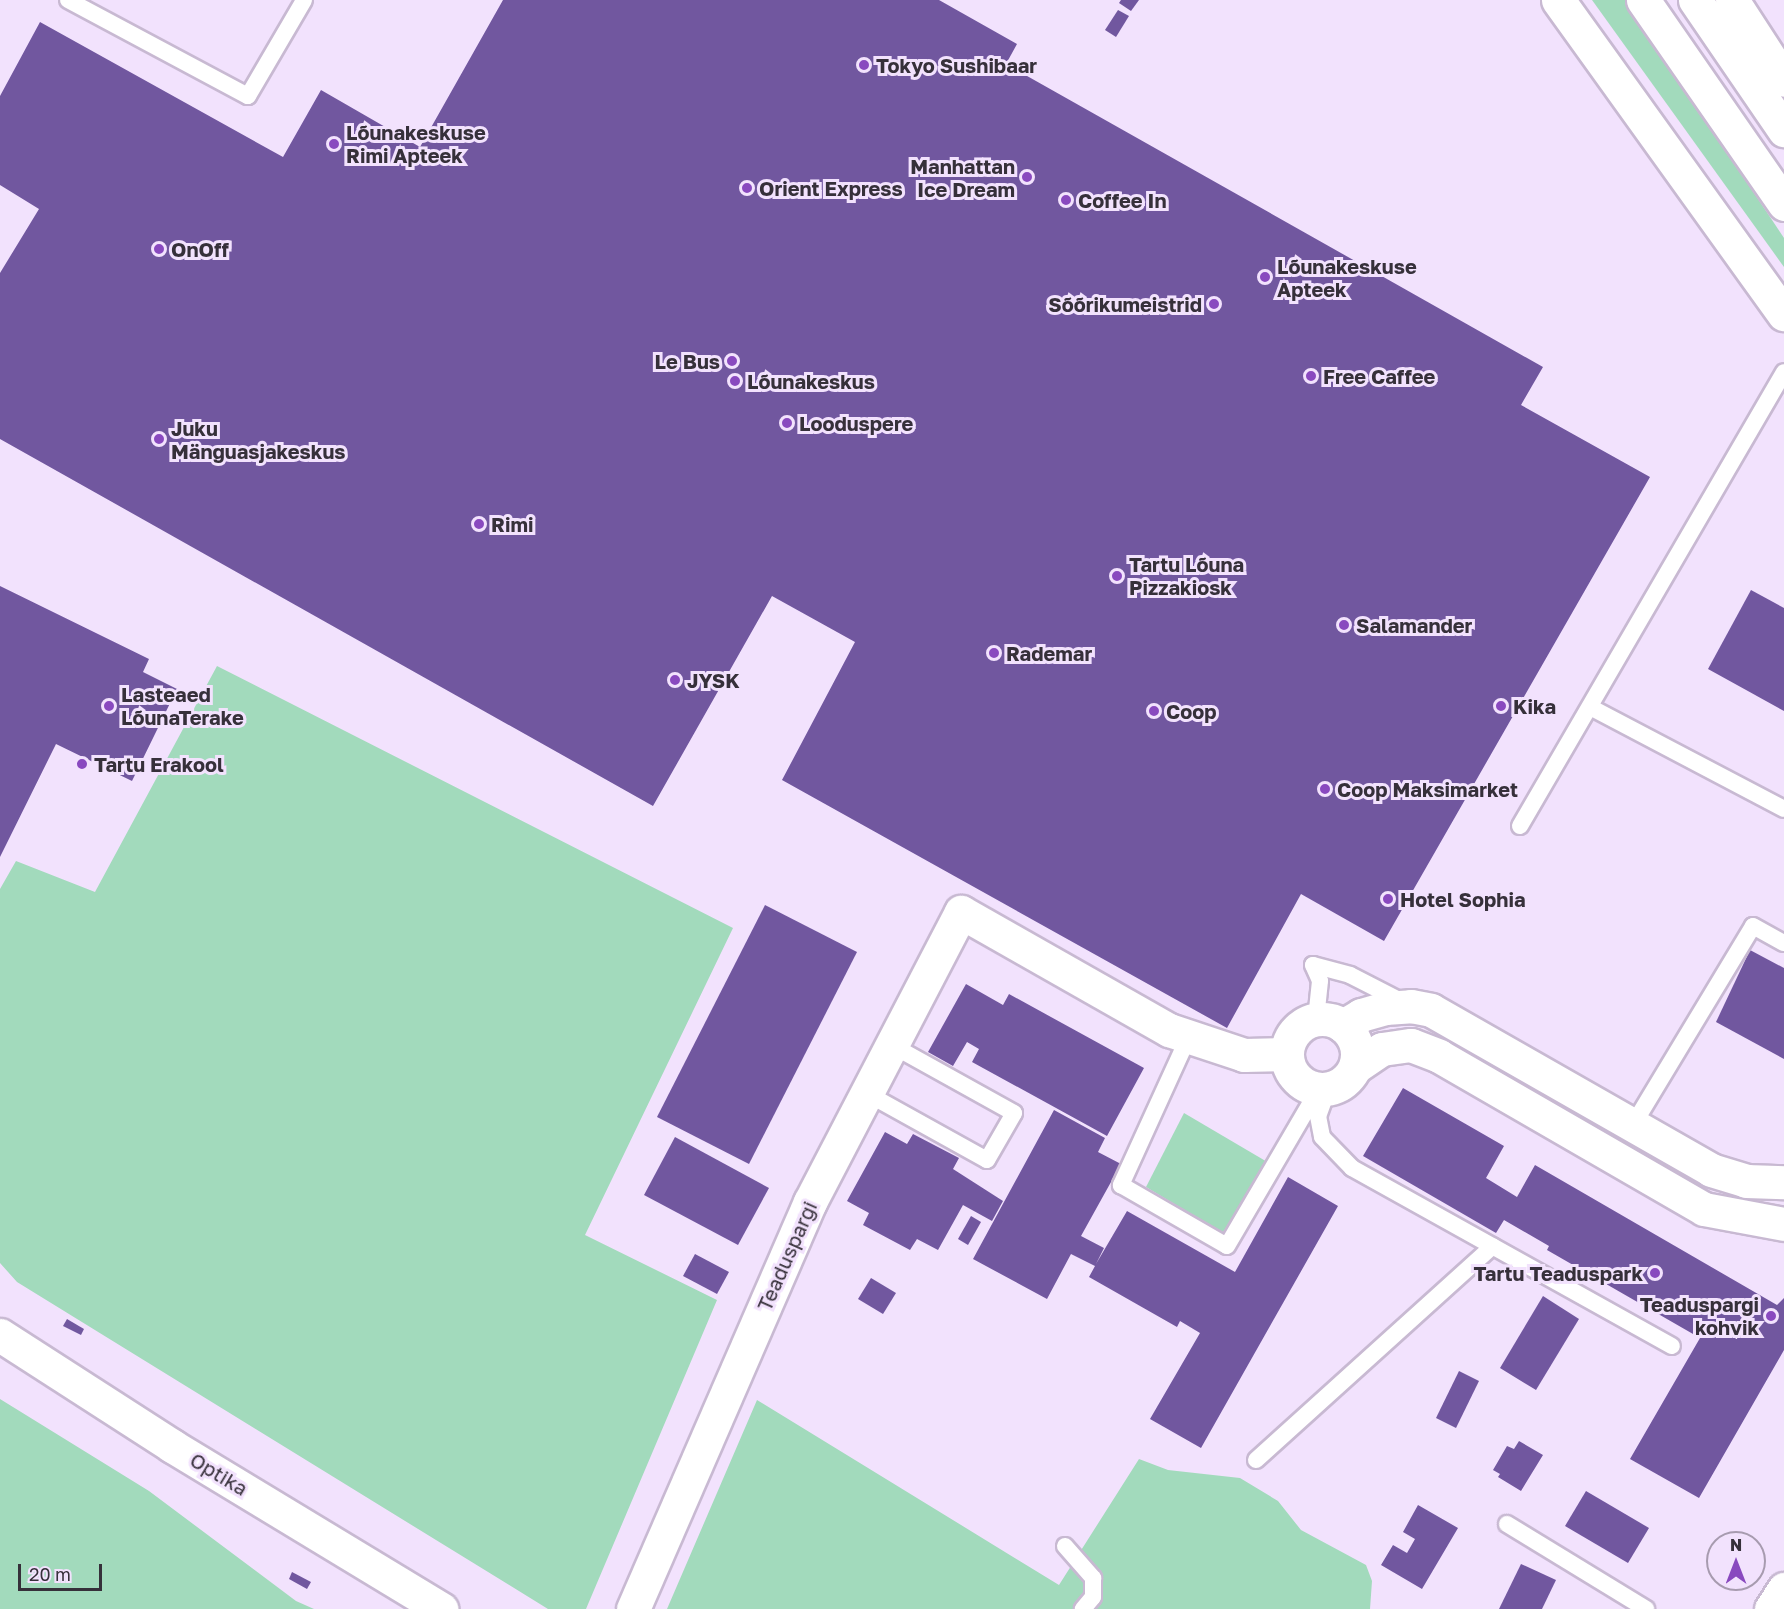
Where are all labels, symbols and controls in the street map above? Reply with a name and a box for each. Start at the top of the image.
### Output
place label: Tokyo Sushibaar [876,53,1037,77]
marker: Tokyo Sushibaar [857,58,871,72]
place label: Lõunakeskuse Rimi Apteek [346,120,486,167]
marker: Lõunakeskuse Rimi Apteek [327,137,341,151]
place label: Manhattan Ice Dream [910,154,1015,201]
marker: Manhattan Ice Dream [1020,170,1034,184]
place label: Orient Express [759,176,903,200]
marker: Orient Express [740,181,754,195]
place label: Coffee In [1078,188,1166,212]
marker: Coffee In [1059,193,1073,207]
place label: OnOff [171,237,229,261]
marker: OnOff [152,242,166,256]
place label: Lõunakeskuse Apteek [1277,254,1417,301]
marker: Lõunakeskuse Apteek [1258,270,1272,284]
place label: Sõõrikumeistrid [1048,292,1202,316]
marker: Sõõrikumeistrid [1207,297,1221,311]
place label: Le Bus [655,349,720,373]
marker: Le Bus [725,354,739,368]
place label: Free Caffee [1323,364,1435,388]
place label: Lõunakeskus [747,369,875,393]
marker: Free Caffee [1304,369,1318,383]
marker: Lõunakeskus [728,374,742,388]
place label: Looduspere [799,411,913,435]
place label: Juku Mänguasjakeskus [171,416,345,463]
marker: Looduspere [780,416,794,430]
marker: Juku Mänguasjakeskus [152,432,166,446]
place label: Rimi [491,512,533,536]
marker: Rimi [472,517,486,531]
place label: Tartu Lõuna Pizzakiosk [1129,552,1244,599]
marker: Tartu Lõuna Pizzakiosk [1110,569,1124,583]
place label: Salamander [1356,613,1472,637]
marker: Salamander [1337,618,1351,632]
place label: Rademar [1006,641,1092,665]
marker: Rademar [987,646,1001,660]
place label: JYSK [687,668,740,692]
marker: JYSK [668,673,682,687]
place label: Lasteaed LõunaTerake [121,682,244,729]
place label: Kika [1513,694,1556,718]
marker: Lasteaed LõunaTerake [102,699,116,713]
place label: Coop [1166,699,1216,723]
marker: Kika [1494,699,1508,713]
marker: Coop [1147,704,1161,718]
place label: Tartu Erakool [94,752,224,776]
marker: Tartu Erakool [75,757,89,771]
place label: Coop Maksimarket [1337,777,1518,801]
marker: Coop Maksimarket [1318,782,1332,796]
place label: Hotel Sophia [1400,887,1525,911]
marker: Hotel Sophia [1381,892,1395,906]
street label: Teaduspargi [752,1198,822,1314]
place label: Tartu Teaduspark [1473,1261,1643,1285]
marker: Tartu Teaduspark [1648,1266,1662,1280]
place label: Teaduspargi kohvik [1640,1292,1759,1339]
marker: Teaduspargi kohvik [1764,1309,1778,1323]
street label: Optika [186,1448,252,1500]
north arrow [1706,1531,1766,1591]
text: N [1730,1535,1742,1555]
scale bar [21,1552,105,1590]
text: 20 m [29,1563,71,1585]

